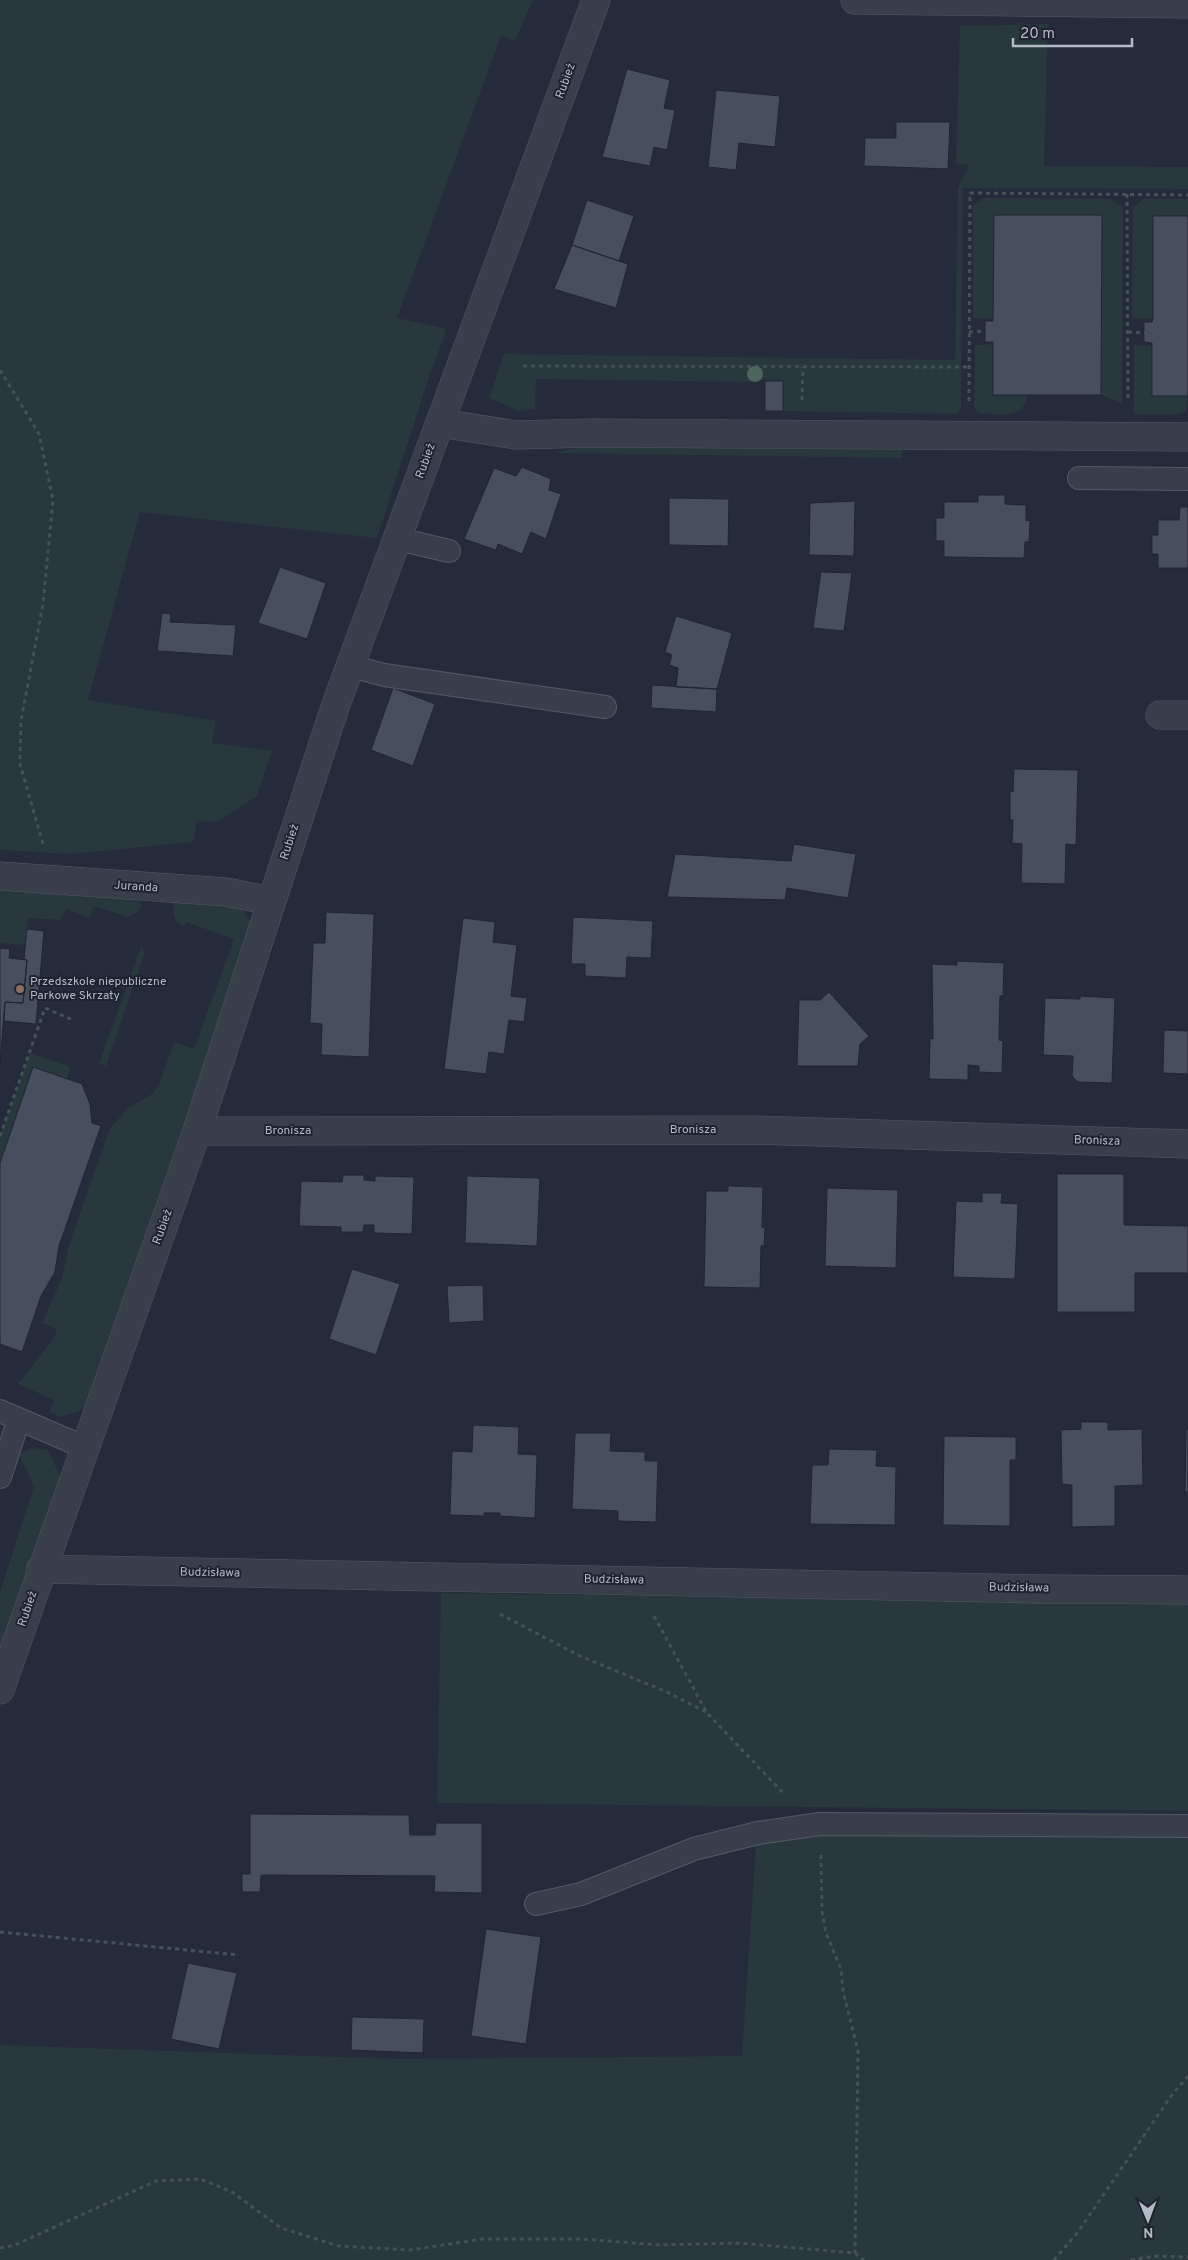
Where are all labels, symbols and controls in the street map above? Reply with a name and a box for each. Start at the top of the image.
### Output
scale bar [1013,15,1132,47]
text: 20 m [1020,25,1055,44]
street label: Rubież [552,61,580,101]
street label: Rubież [412,441,440,481]
street label: Rubież [277,822,303,862]
street label: Juranda [113,877,159,897]
place label: Przedszkole niepubliczne Parkowe Skrzaty [30,974,166,1004]
marker: Przedszkole niepubliczne Parkowe Skrzaty [14,983,26,995]
street label: Bronisza [670,1122,716,1138]
street label: Bronisza [265,1123,311,1139]
street label: Bronisza [1073,1132,1121,1150]
street label: Rubież [149,1207,177,1247]
street label: Budzisława [180,1564,240,1582]
street label: Budzisława [584,1571,644,1589]
street label: Budzisława [989,1579,1049,1597]
street label: Rubież [14,1589,42,1629]
north arrow [1123,2195,1173,2245]
text: N [1143,2223,1153,2240]

